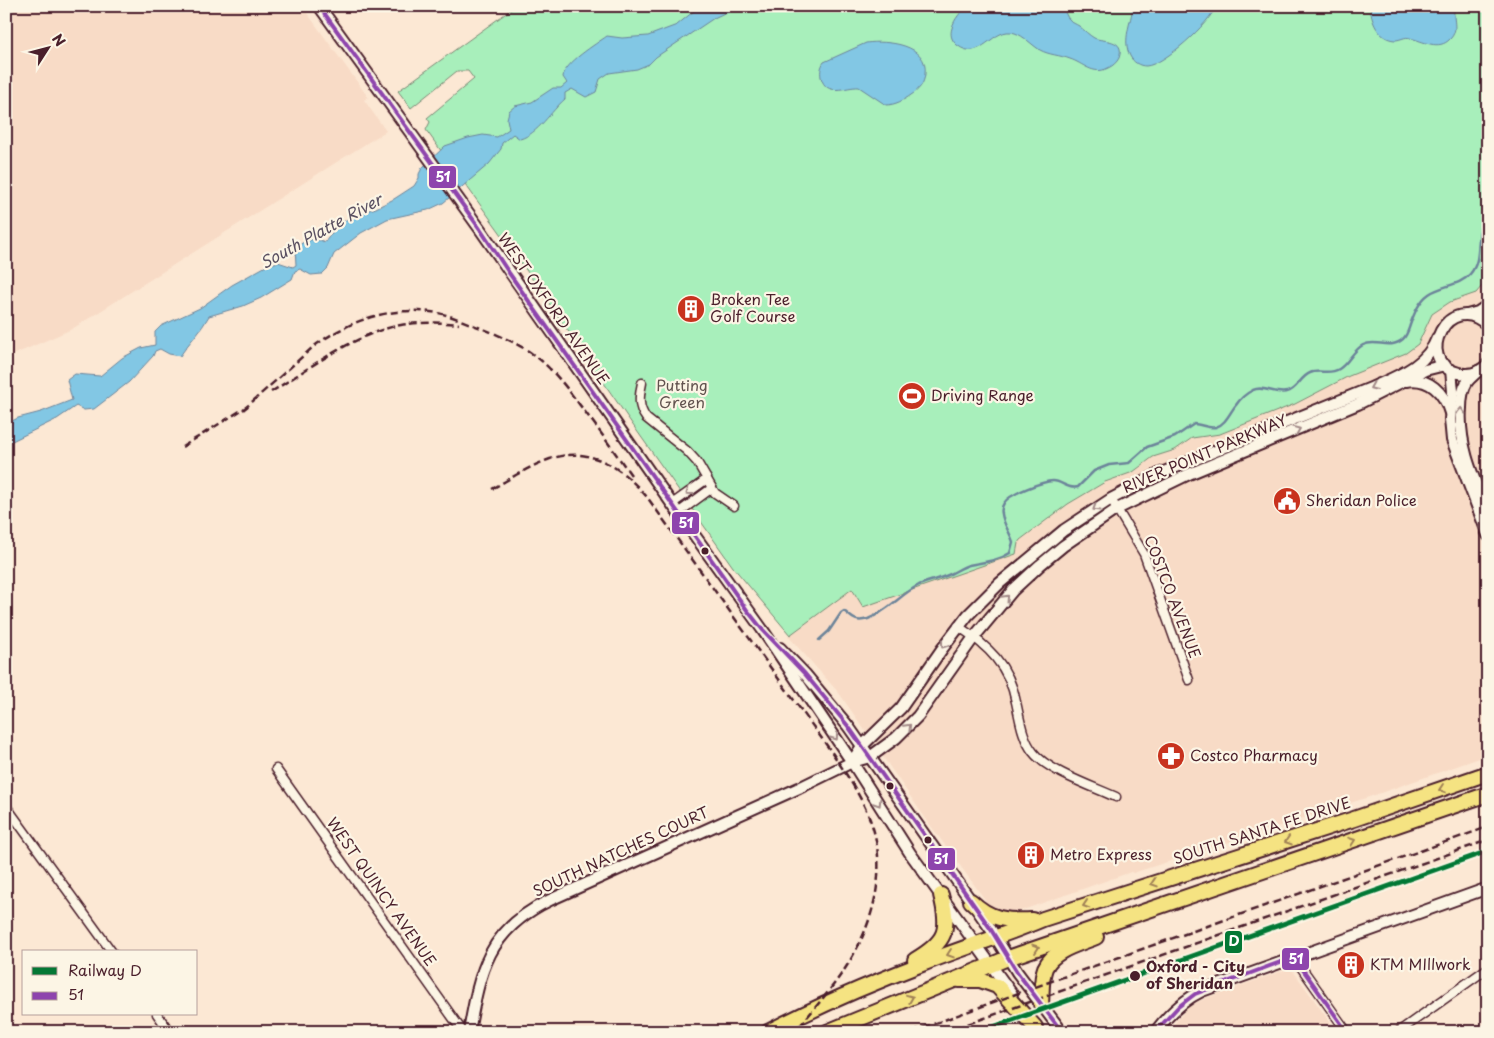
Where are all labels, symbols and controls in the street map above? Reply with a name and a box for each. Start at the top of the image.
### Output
north arrow [22,22,72,72]
text: N [47,29,71,51]
line badge: 51 [428,165,457,189]
text: 51 [435,166,451,187]
water label: South Platte River [255,185,388,274]
street label: WEST OXFORD AVENUE [493,227,616,389]
place label: Broken Tee Golf Course [710,287,795,327]
building icon: Broken Tee Golf Course [676,294,706,324]
park label: Putting Green [656,373,708,413]
sports icon: Driving Range [897,381,927,411]
one-way arrow [1369,381,1378,391]
place label: Driving Range [931,383,1034,406]
street label: RIVER POINT PARKWAY [1118,407,1291,498]
one-way arrow [1456,407,1466,414]
one-way arrow [1292,426,1301,437]
one-way arrow [685,486,695,495]
public building icon: Sheridan Police [1272,486,1302,516]
place label: Sheridan Police [1306,488,1417,511]
one-way arrow [1093,502,1102,512]
line badge: 51 [671,511,700,535]
text: 51 [678,512,694,533]
street label: COSTCO AVENUE [1139,532,1207,661]
unlabelled marker [700,546,710,556]
one-way arrow [1000,595,1009,604]
one-way arrow [941,640,950,649]
one-way arrow [902,724,911,733]
one-way arrow [829,732,838,741]
pharmacy icon: Costco Pharmacy [1156,741,1186,771]
place label: Costco Pharmacy [1190,743,1318,766]
unlabelled marker [885,781,895,791]
one-way arrow [1438,783,1446,793]
street label: SOUTH SANTA FE DRIVE [1170,790,1353,869]
one-way arrow [871,797,881,806]
street label: SOUTH NATCHES COURT [529,799,713,902]
street label: WEST QUINCY AVENUE [322,812,443,970]
unlabelled marker [923,835,933,845]
one-way arrow [1284,835,1292,845]
one-way arrow [1347,837,1355,847]
building icon: Metro Express [1016,840,1046,870]
place label: Metro Express [1050,842,1152,865]
line badge: 51 [927,847,956,871]
text: 51 [933,848,949,869]
one-way arrow [1150,877,1159,887]
one-way arrow [1083,899,1091,909]
line badge: D [1224,930,1243,954]
text: D [1228,930,1240,951]
one-way arrow [1032,944,1040,954]
line badge: 51 [1281,947,1310,971]
one-way arrow [946,948,954,958]
text: 51 [1288,948,1304,969]
legend [22,950,198,1016]
building icon: KTM MIllwork [1336,950,1366,980]
place label: KTM MIllwork [1370,952,1471,975]
place label: Oxford - City of Sheridan [1146,954,1245,994]
text: Railway D [68,958,142,981]
marker: Oxford - City of Sheridan [1128,969,1142,983]
text: 51 [68,982,84,1005]
one-way arrow [905,993,914,1004]

